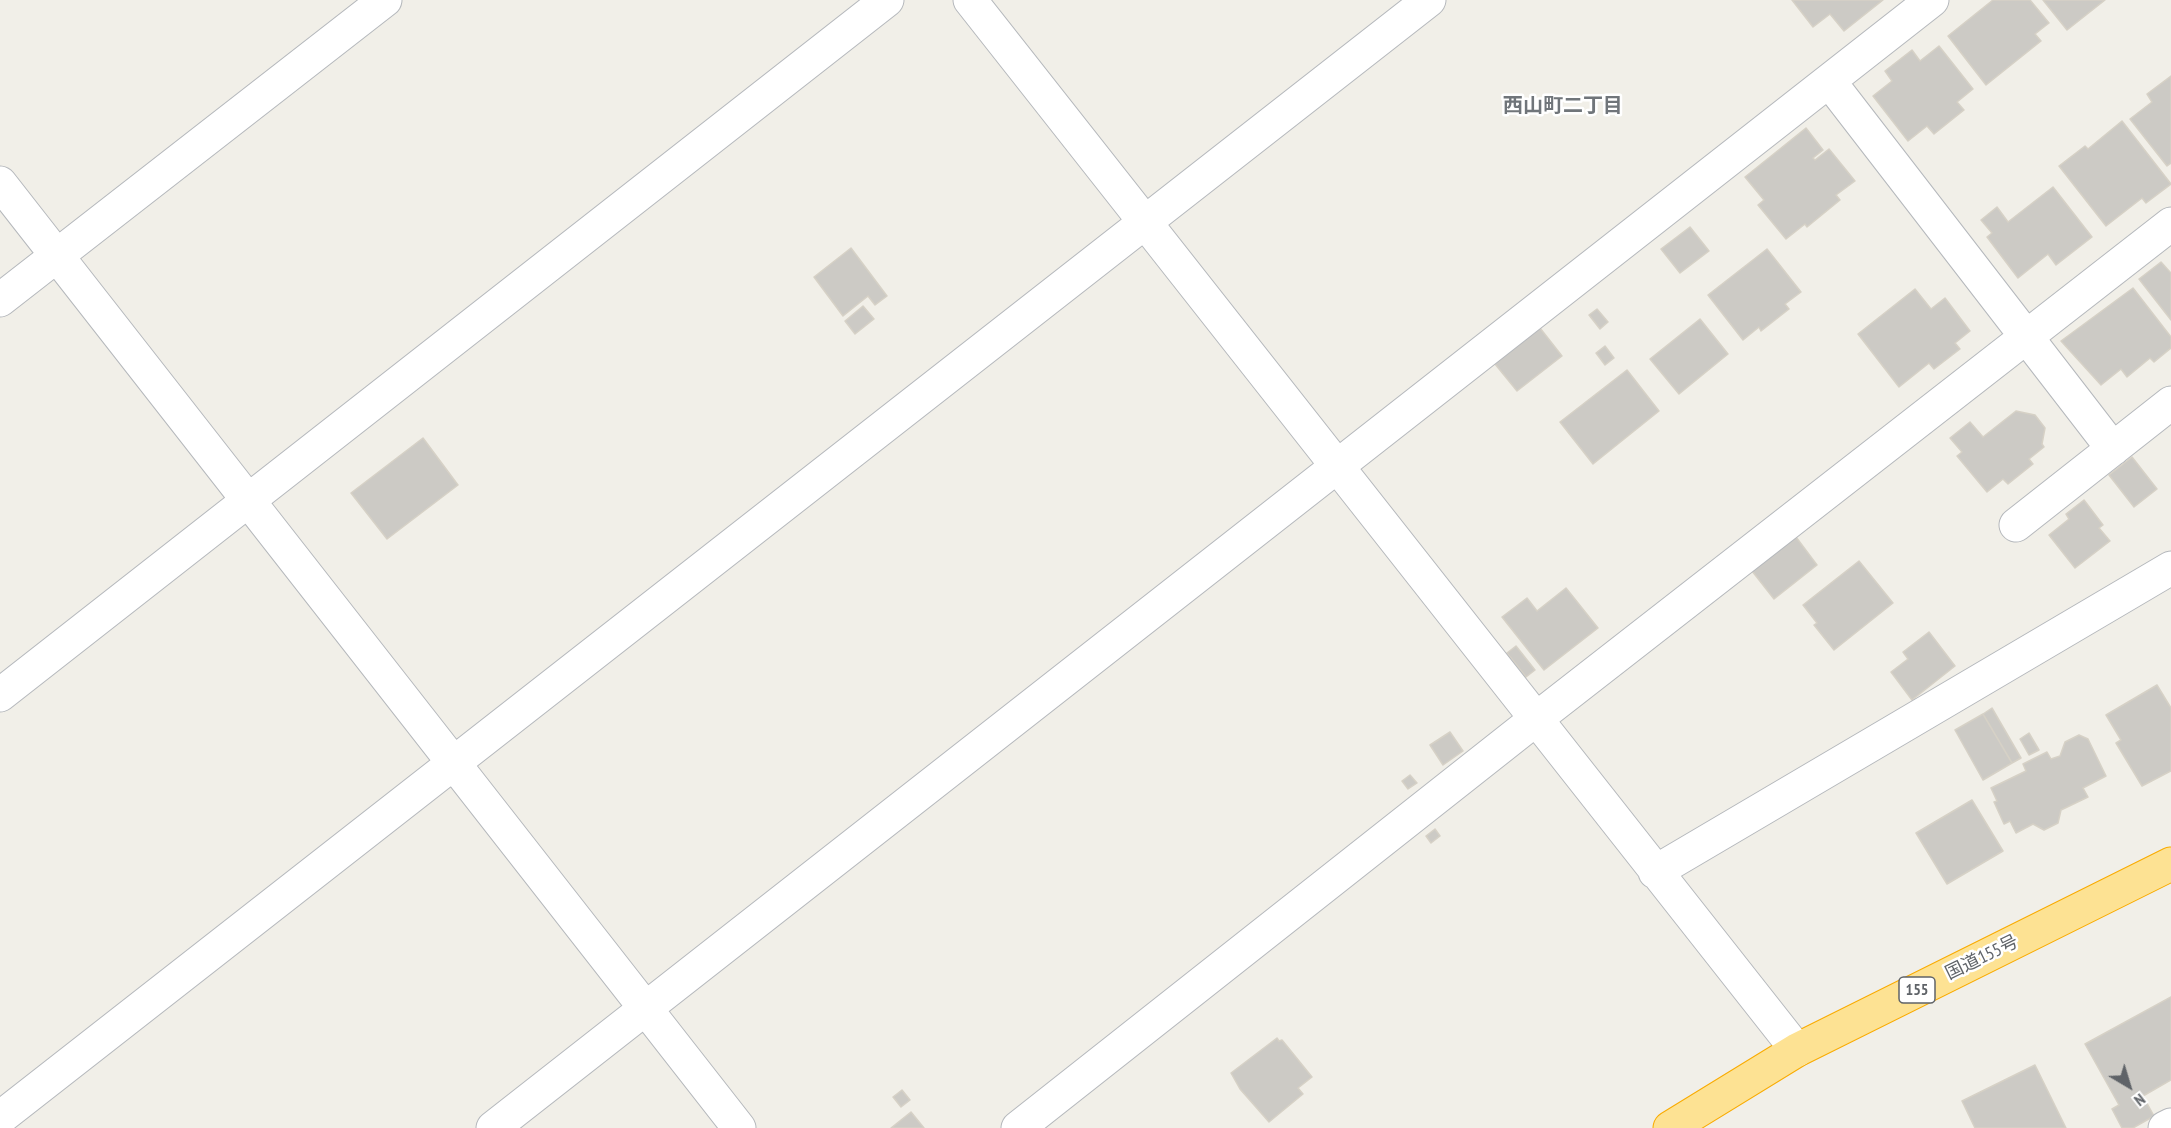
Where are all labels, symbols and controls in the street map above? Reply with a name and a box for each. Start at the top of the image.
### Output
district label: 西山町二丁目 [1503,94,1623,118]
street label: 国道155号 [1942,931,2022,985]
road number: 155 [1899,977,1935,1003]
north arrow [2099,1056,2159,1116]
text: N [2131,1090,2150,1111]

